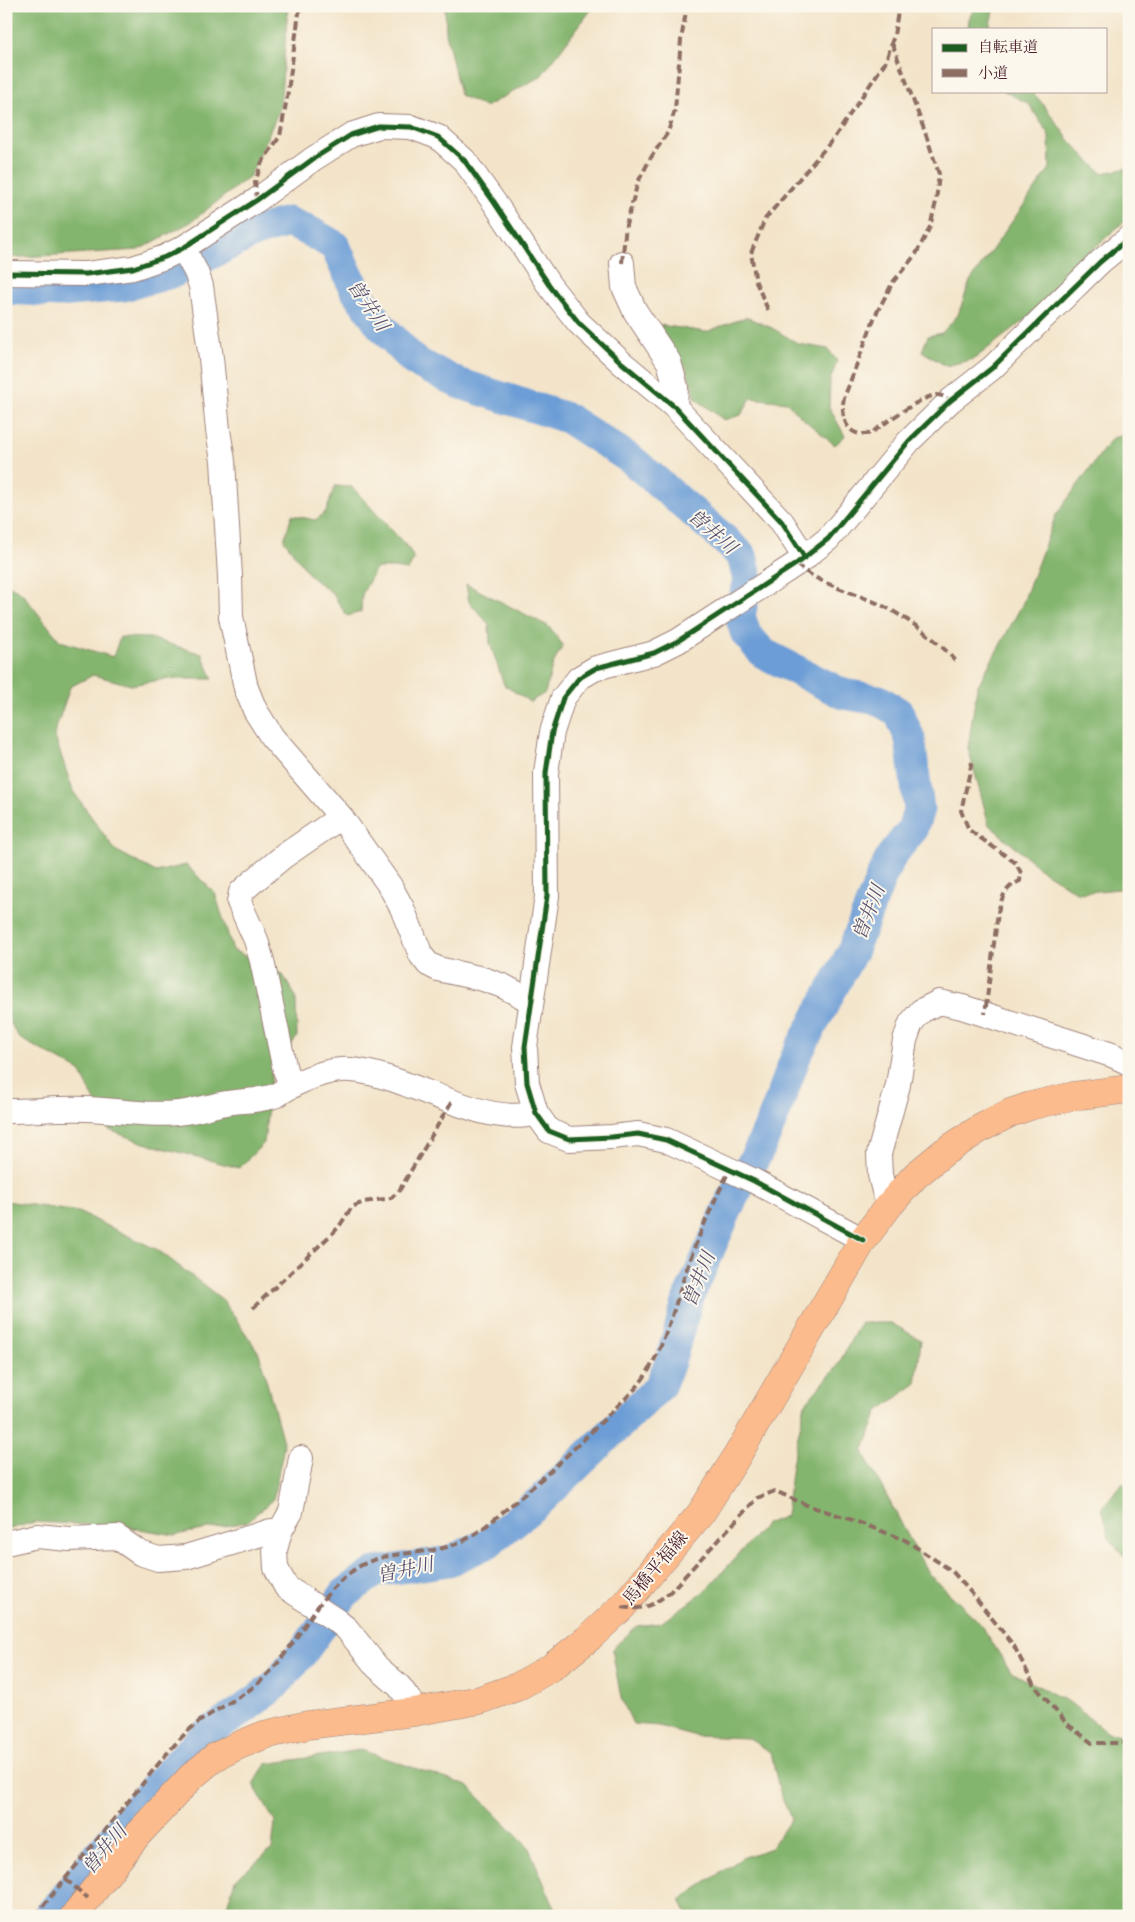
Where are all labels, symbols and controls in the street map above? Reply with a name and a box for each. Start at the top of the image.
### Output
legend [932,28,1108,92]
text: 自転車道 [978,38,1038,57]
text: 小道 [978,64,1008,83]
water label: 曽井川 [342,275,395,338]
water label: 曽井川 [683,504,743,561]
water label: 曽井川 [848,880,891,943]
water label: 曽井川 [677,1247,721,1310]
street label: 馬橋平福線 [618,1526,693,1610]
water label: 曽井川 [375,1552,438,1588]
water label: 曽井川 [77,1819,134,1879]

